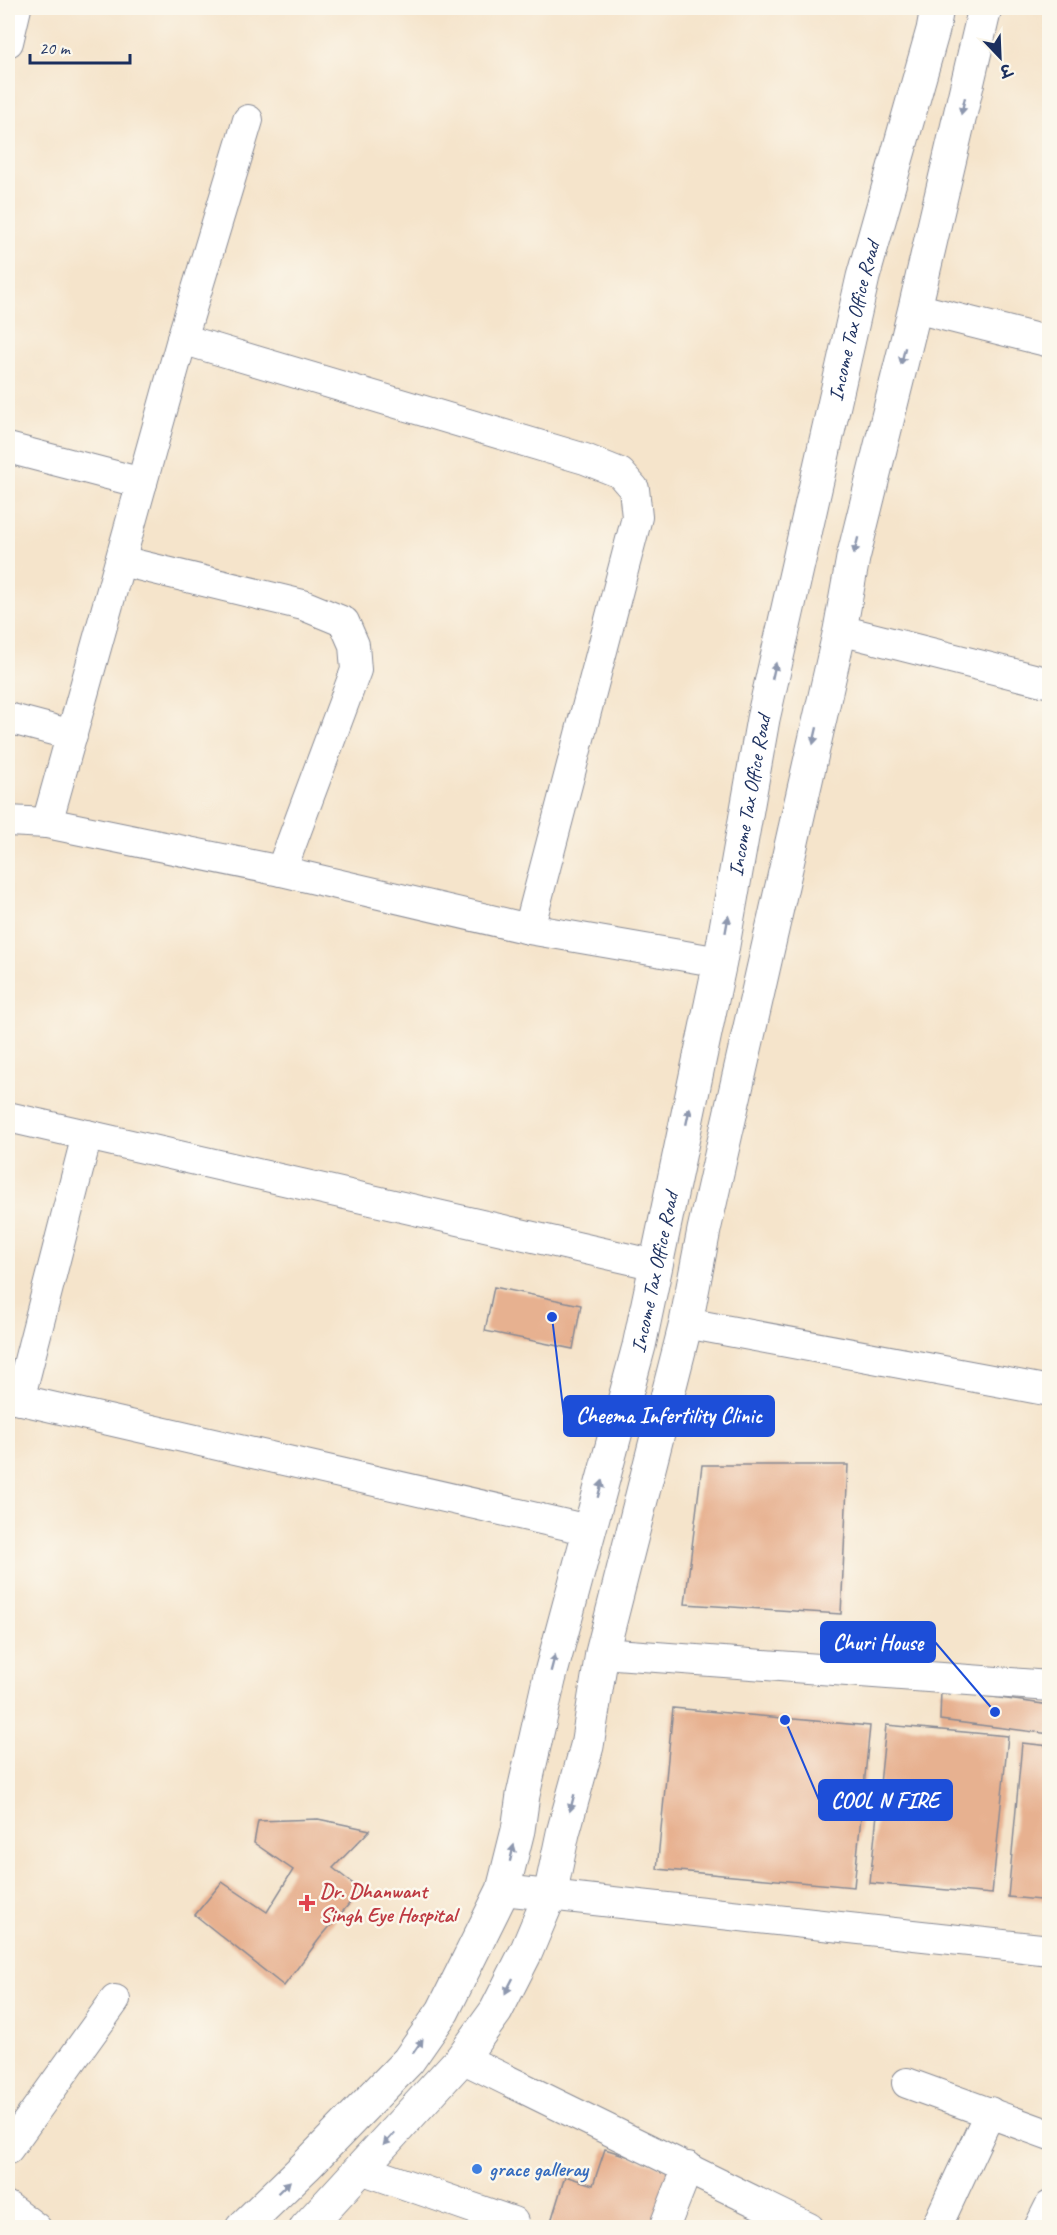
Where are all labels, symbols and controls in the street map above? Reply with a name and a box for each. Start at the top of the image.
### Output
scale bar [30,27,130,65]
north arrow [970,27,1030,87]
text: 20 m [39,37,72,59]
text: उ [995,58,1016,82]
one-way arrow [958,96,968,115]
street label: Income Tax Office Road [822,235,886,403]
one-way arrow [898,348,907,366]
one-way arrow [851,537,860,555]
one-way arrow [770,662,780,680]
street label: Income Tax Office Road [722,710,777,878]
one-way arrow [810,727,820,746]
one-way arrow [723,915,732,934]
one-way arrow [684,1106,693,1125]
street label: Income Tax Office Road [625,1187,685,1355]
callout: Cheema Infertility Clinic [564,1396,774,1436]
text: Cheema Infertility Clinic [576,1402,763,1430]
one-way arrow [596,1480,605,1498]
callout: Churi House [821,1622,935,1662]
text: Churi House [833,1629,925,1657]
one-way arrow [549,1654,559,1672]
callout: COOL N FIRE [819,1780,952,1820]
text: COOL N FIRE [831,1787,942,1815]
one-way arrow [566,1794,576,1812]
one-way arrow [508,1844,518,1862]
place label: Dr. Dhanwant Singh Eye Hospital [320,1878,461,1928]
marker: Dr. Dhanwant Singh Eye Hospital [298,1894,316,1912]
one-way arrow [504,1978,514,1995]
one-way arrow [412,2039,424,2055]
one-way arrow [383,2131,396,2146]
place label: grace galleray [489,2156,590,2183]
marker: grace galleray [470,2162,484,2176]
one-way arrow [276,2180,291,2194]

